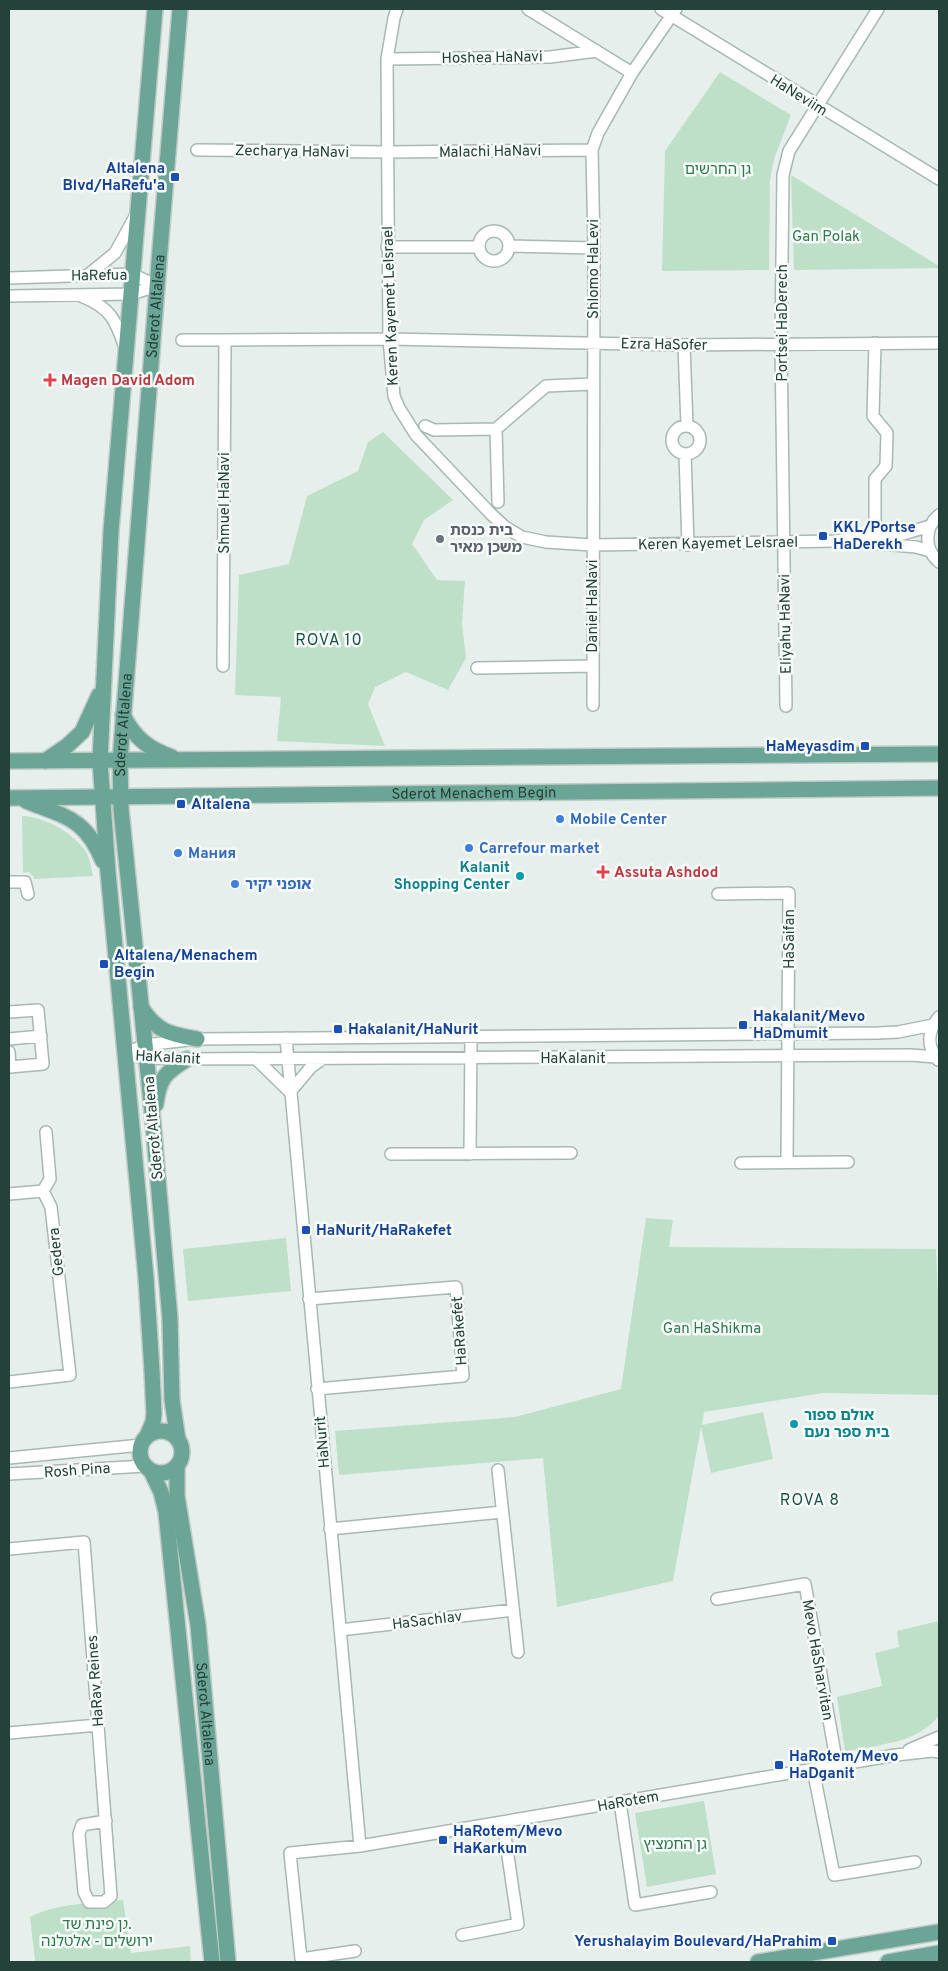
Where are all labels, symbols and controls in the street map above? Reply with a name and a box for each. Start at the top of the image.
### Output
street label: Hoshea HaNavi [441,48,543,69]
street label: HaNeviim [766,71,831,121]
street label: Zecharya HaNavi [235,142,349,163]
street label: Malachi HaNavi [439,142,541,163]
place label: Altalena Blvd/HaRefu'a [62,160,165,196]
park label: גן החרשים [685,161,752,180]
marker: Altalena Blvd/HaRefu'a [169,171,181,183]
street label: Shlomo HaLevi [585,219,604,319]
street label: Keren Kayemet LeIsrael [379,226,404,386]
park label: Gan Polak [792,228,860,247]
street label: Sderot Altalena [144,254,171,359]
street label: Portsei HaDerech [774,264,793,382]
street label: HaRefua [71,267,127,286]
street label: Ezra HaSofer [620,335,708,356]
place label: Magen David Adom [61,372,195,391]
marker: Magen David Adom [43,373,57,387]
street label: Shmuel HaNavi [216,452,235,554]
place label: KKL/Portse HaDerekh [833,519,916,555]
place label: בית כנסת משכן מאיר [450,522,523,558]
marker: KKL/Portse HaDerekh [817,530,829,542]
marker: בית כנסת משכן מאיר [434,533,446,545]
street label: Keren Kayemet LeIsrael [638,534,798,555]
street label: Daniel HaNavi [584,559,603,653]
street label: Eliyahu HaNavi [776,574,797,674]
district label: ROVA 10 [295,631,363,651]
street label: Sderot Altalena [112,673,138,777]
place label: HaMeyasdim [766,738,855,757]
marker: HaMeyasdim [859,740,871,752]
street label: Sderot Menachem Begin [391,784,557,805]
place label: Altalena [191,796,250,815]
marker: Altalena [175,798,187,810]
place label: Mobile Center [570,811,668,830]
marker: Mobile Center [554,813,566,825]
place label: Carrefour market [479,840,600,859]
marker: Carrefour market [463,842,475,854]
place label: Мания [188,845,236,864]
marker: Мания [172,847,184,859]
place label: Kalanit Shopping Center [394,859,511,895]
place label: Assuta Ashdod [614,864,718,883]
marker: Assuta Ashdod [596,865,610,879]
marker: Kalanit Shopping Center [514,870,526,882]
place label: אופני יקיר [245,876,311,895]
marker: אופני יקיר [229,878,241,890]
street label: HaSaifan [781,909,800,969]
place label: Altalena/Menachem Begin [114,947,258,983]
marker: Altalena/Menachem Begin [98,958,110,970]
place label: Hakalanit/Mevo HaDmumit [753,1008,865,1044]
marker: Hakalanit/Mevo HaDmumit [737,1019,749,1031]
place label: Hakalanit/HaNurit [348,1021,479,1040]
marker: Hakalanit/HaNurit [332,1023,344,1035]
street label: HaKalanit [135,1047,201,1070]
street label: HaKalanit [540,1050,606,1069]
street label: Sderot Altalena [141,1075,168,1180]
place label: HaNurit/HaRakefet [316,1222,452,1241]
marker: HaNurit/HaRakefet [300,1224,312,1236]
street label: Gedera [45,1227,69,1277]
street label: HaRakefet [449,1296,472,1366]
park label: Gan HaShikma [663,1320,761,1339]
place label: אולם ספור בית ספר נעם [804,1407,890,1443]
street label: HaNurit [312,1415,335,1469]
marker: אולם ספור בית ספר נעם [788,1418,800,1430]
street label: Rosh Pina [43,1460,111,1483]
district label: ROVA 8 [780,1491,840,1511]
street label: Mevo HaSharvitan [797,1598,837,1722]
street label: HaSachlav [391,1608,464,1635]
street label: HaRav Reines [84,1634,109,1727]
street label: Sderot Altalena [190,1662,218,1767]
place label: HaRotem/Mevo HaDganit [789,1748,898,1784]
marker: HaRotem/Mevo HaDganit [773,1759,785,1771]
street label: HaRotem [596,1788,661,1817]
place label: HaRotem/Mevo HaKarkum [453,1823,562,1859]
marker: HaRotem/Mevo HaKarkum [437,1834,449,1846]
park label: גן החמציץ [643,1836,707,1855]
park label: גן פינת שד. ירושלים - אלטלנה [41,1916,153,1952]
place label: Yerushalayim Boulevard/HaPrahim [574,1933,822,1952]
marker: Yerushalayim Boulevard/HaPrahim [826,1935,838,1947]

